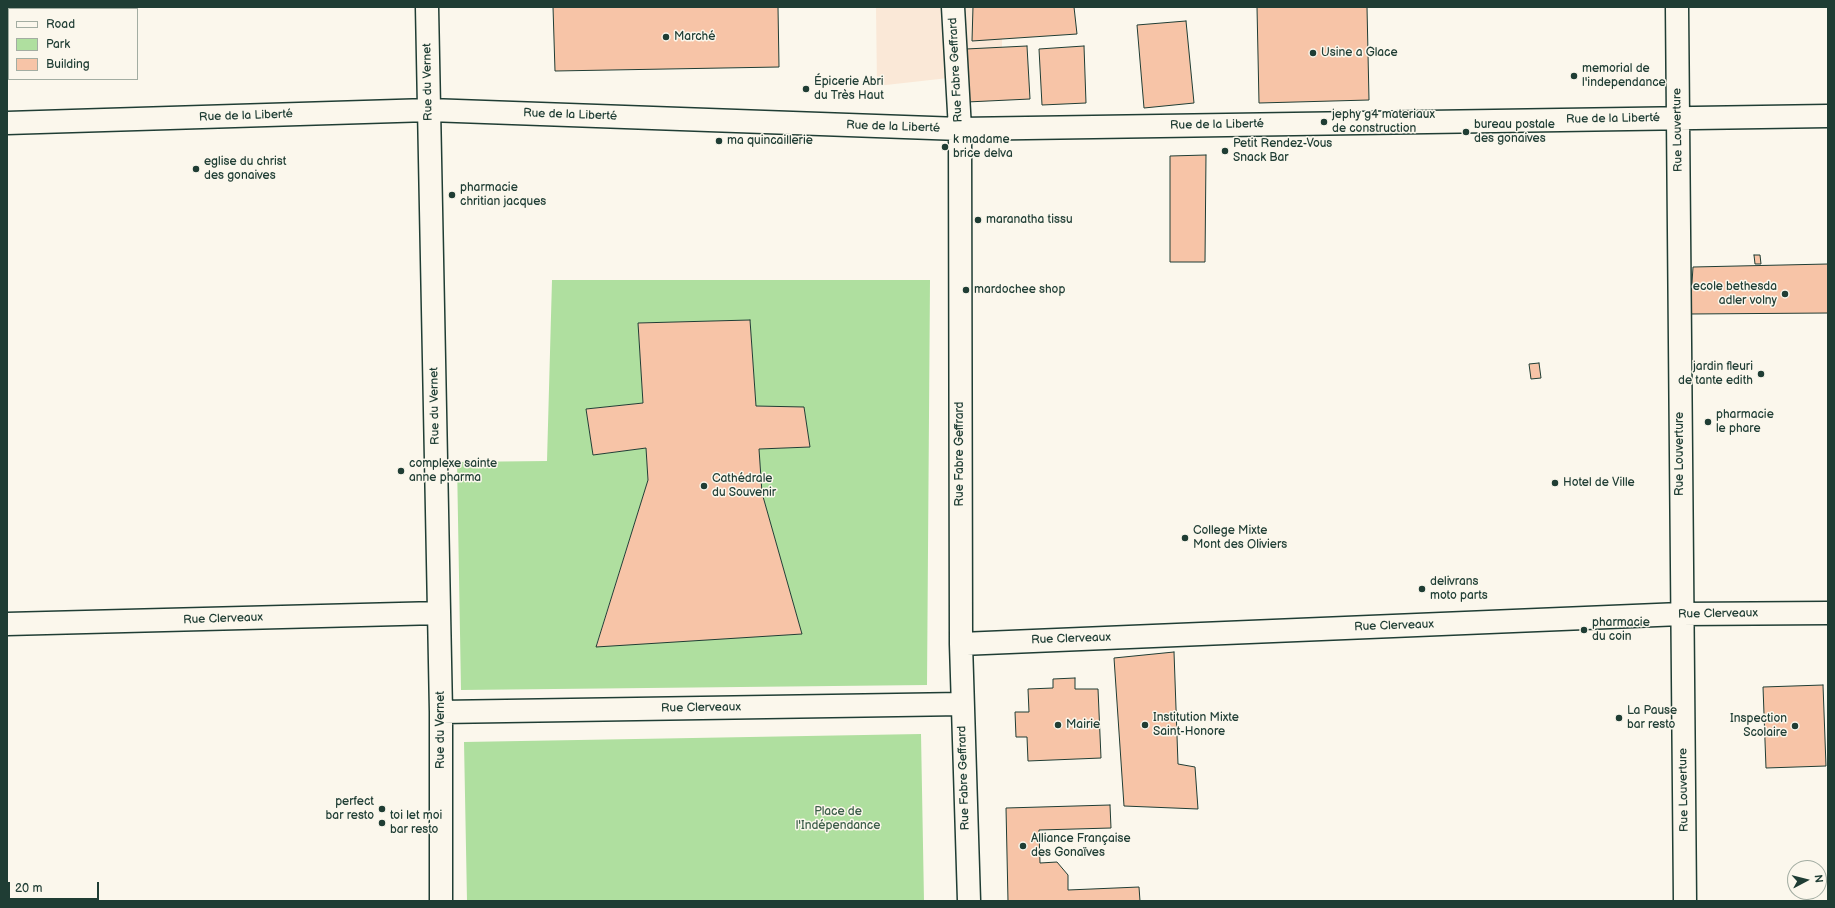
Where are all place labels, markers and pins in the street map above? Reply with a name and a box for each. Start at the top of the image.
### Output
place label: Marché [674,30,715,44]
marker: Marché [661,32,671,42]
place label: Usine a Glace [1321,46,1398,60]
marker: Usine a Glace [1308,48,1318,58]
place label: memorial de l'independance [1582,62,1666,90]
marker: memorial de l'independance [1569,71,1579,81]
place label: Épicerie Abri du Très Haut [814,75,884,103]
marker: Épicerie Abri du Très Haut [801,84,811,94]
place label: jephy g4 materiaux de construction [1332,108,1435,136]
marker: jephy g4 materiaux de construction [1319,117,1329,127]
place label: bureau postale des gonaives [1474,118,1555,146]
marker: bureau postale des gonaives [1461,127,1471,137]
place label: k madame brice delva [953,133,1013,161]
place label: ma quincaillerie [727,134,813,148]
marker: ma quincaillerie [714,136,724,146]
place label: Petit Rendez-Vous Snack Bar [1233,137,1332,165]
marker: k madame brice delva [940,142,950,152]
marker: Petit Rendez-Vous Snack Bar [1220,146,1230,156]
place label: eglise du christ des gonaives [204,155,286,183]
marker: eglise du christ des gonaives [191,164,201,174]
place label: pharmacie chritian jacques [460,181,546,209]
marker: pharmacie chritian jacques [447,190,457,200]
place label: maranatha tissu [986,213,1073,227]
marker: maranatha tissu [973,215,983,225]
place label: ecole bethesda adler volny [1693,280,1777,308]
place label: mardochee shop [974,283,1065,297]
marker: mardochee shop [961,285,971,295]
marker: ecole bethesda adler volny [1780,289,1790,299]
place label: jardin fleuri de tante edith [1678,360,1753,388]
marker: jardin fleuri de tante edith [1756,369,1766,379]
place label: pharmacie le phare [1716,408,1774,436]
marker: pharmacie le phare [1703,417,1713,427]
place label: complexe sainte anne pharma [409,457,497,485]
marker: complexe sainte anne pharma [396,466,406,476]
place label: Cathédrale du Souvenir [712,472,776,500]
place label: Hotel de Ville [1563,476,1635,490]
marker: Hotel de Ville [1550,478,1560,488]
marker: Cathédrale du Souvenir [699,481,709,491]
place label: College Mixte Mont des Oliviers [1193,524,1287,552]
marker: College Mixte Mont des Oliviers [1180,533,1190,543]
place label: delivrans moto parts [1430,575,1488,603]
marker: delivrans moto parts [1417,584,1427,594]
place label: pharmacie du coin [1592,616,1650,644]
marker: pharmacie du coin [1579,625,1589,635]
place label: La Pause bar resto [1627,704,1677,732]
place label: Institution Mixte Saint-Honore [1153,711,1239,739]
place label: Inspection Scolaire [1730,712,1787,740]
marker: La Pause bar resto [1614,713,1624,723]
place label: Mairie [1066,718,1100,732]
marker: Mairie [1053,720,1063,730]
marker: Institution Mixte Saint-Honore [1140,720,1150,730]
marker: Inspection Scolaire [1790,721,1800,731]
place label: perfect bar resto [326,795,374,823]
marker: perfect bar resto [377,804,387,814]
place label: toi let moi bar resto [390,809,442,837]
marker: toi let moi bar resto [377,818,387,828]
place label: Alliance Française des Gonaïves [1031,832,1131,860]
marker: Alliance Française des Gonaïves [1018,841,1028,851]

